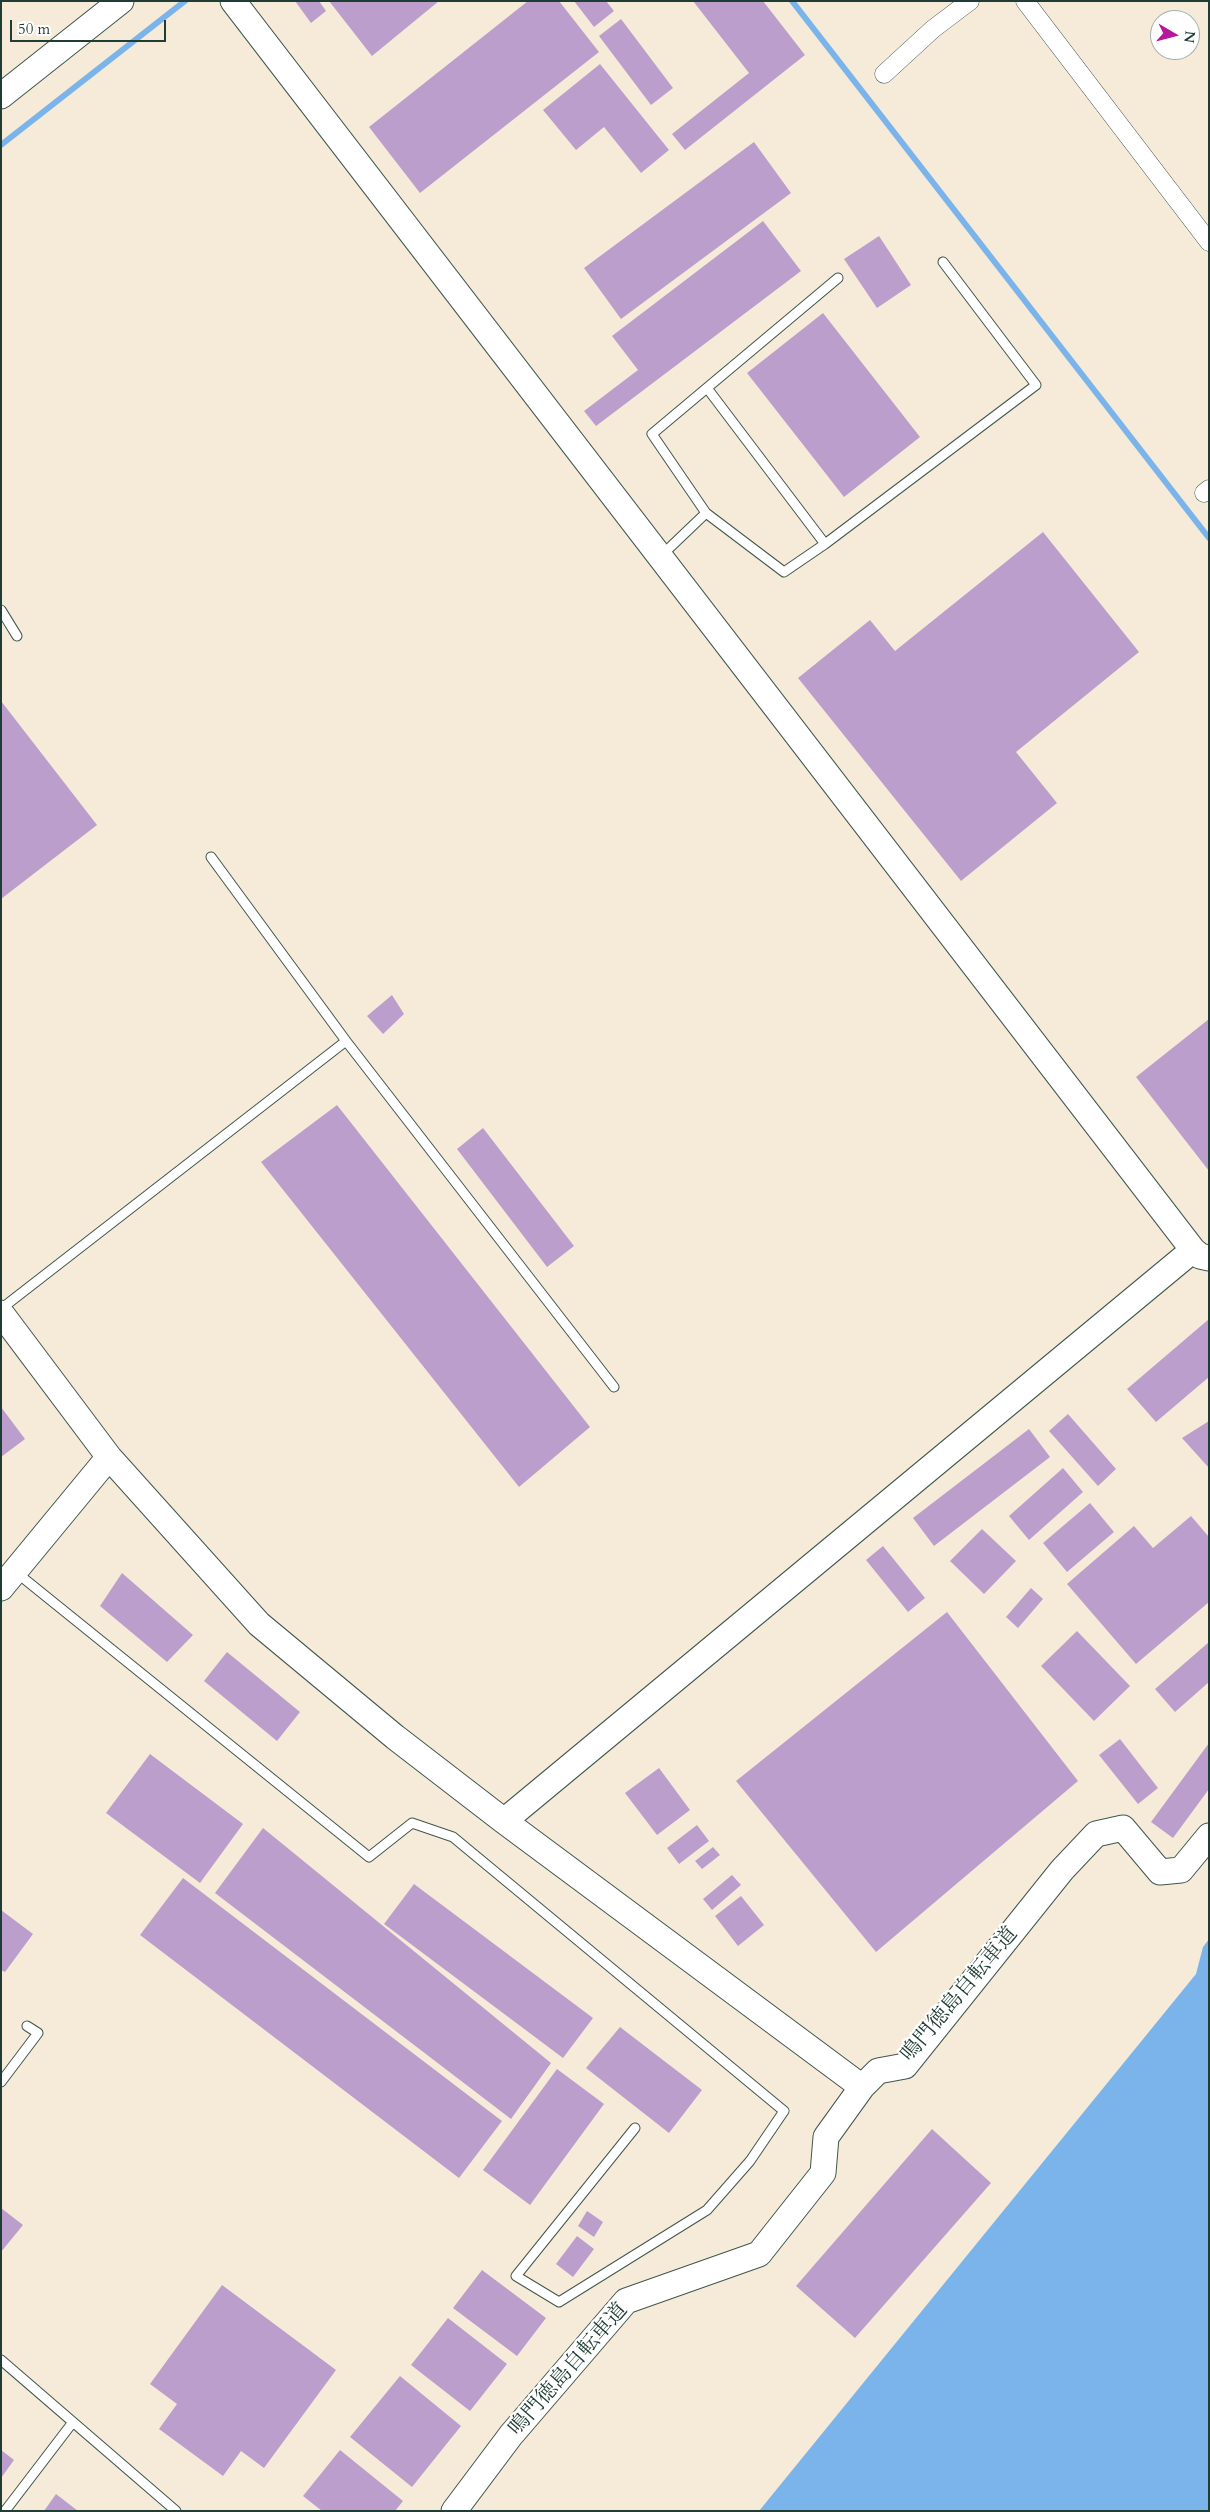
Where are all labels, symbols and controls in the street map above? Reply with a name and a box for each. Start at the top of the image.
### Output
scale bar [12,10,169,42]
north arrow [1150,10,1200,60]
text: 50 m [18,19,50,39]
text: N [1179,30,1200,44]
street label: 鳴門徳島自転車道 [896,1923,1024,2067]
street label: 鳴門徳島自転車道 [504,2298,634,2442]

